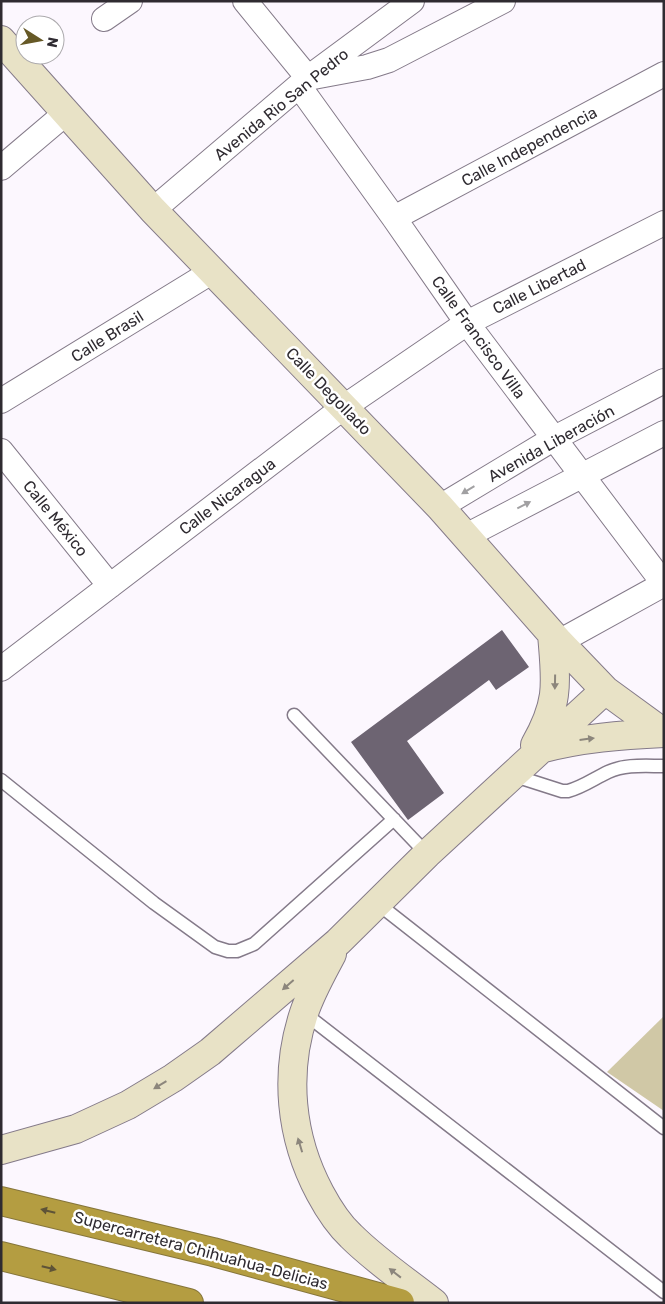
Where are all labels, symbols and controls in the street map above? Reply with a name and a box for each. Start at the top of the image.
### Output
north arrow [15,15,65,65]
text: N [43,36,62,49]
street label: Avenida Rio San Pedro [210,44,352,164]
street label: Calle Independencia [458,103,600,190]
street label: Calle Libertad [489,255,589,318]
street label: Calle Francisco Villa [428,272,529,402]
street label: Calle Brasil [68,307,147,366]
street label: Calle Degollado [282,344,375,439]
street label: Avenida Liberación [485,401,618,486]
street label: Calle Nicaragua [175,454,279,539]
street label: Calle México [19,477,92,560]
one-way arrow [462,485,475,494]
one-way arrow [517,501,532,509]
one-way arrow [551,675,559,691]
one-way arrow [579,735,595,743]
one-way arrow [282,979,294,991]
one-way arrow [154,1081,167,1090]
one-way arrow [296,1138,304,1153]
one-way arrow [41,1207,56,1215]
street label: Supercarretera Chihuahua-Delicias [72,1207,330,1294]
one-way arrow [41,1264,56,1272]
one-way arrow [389,1268,402,1279]

